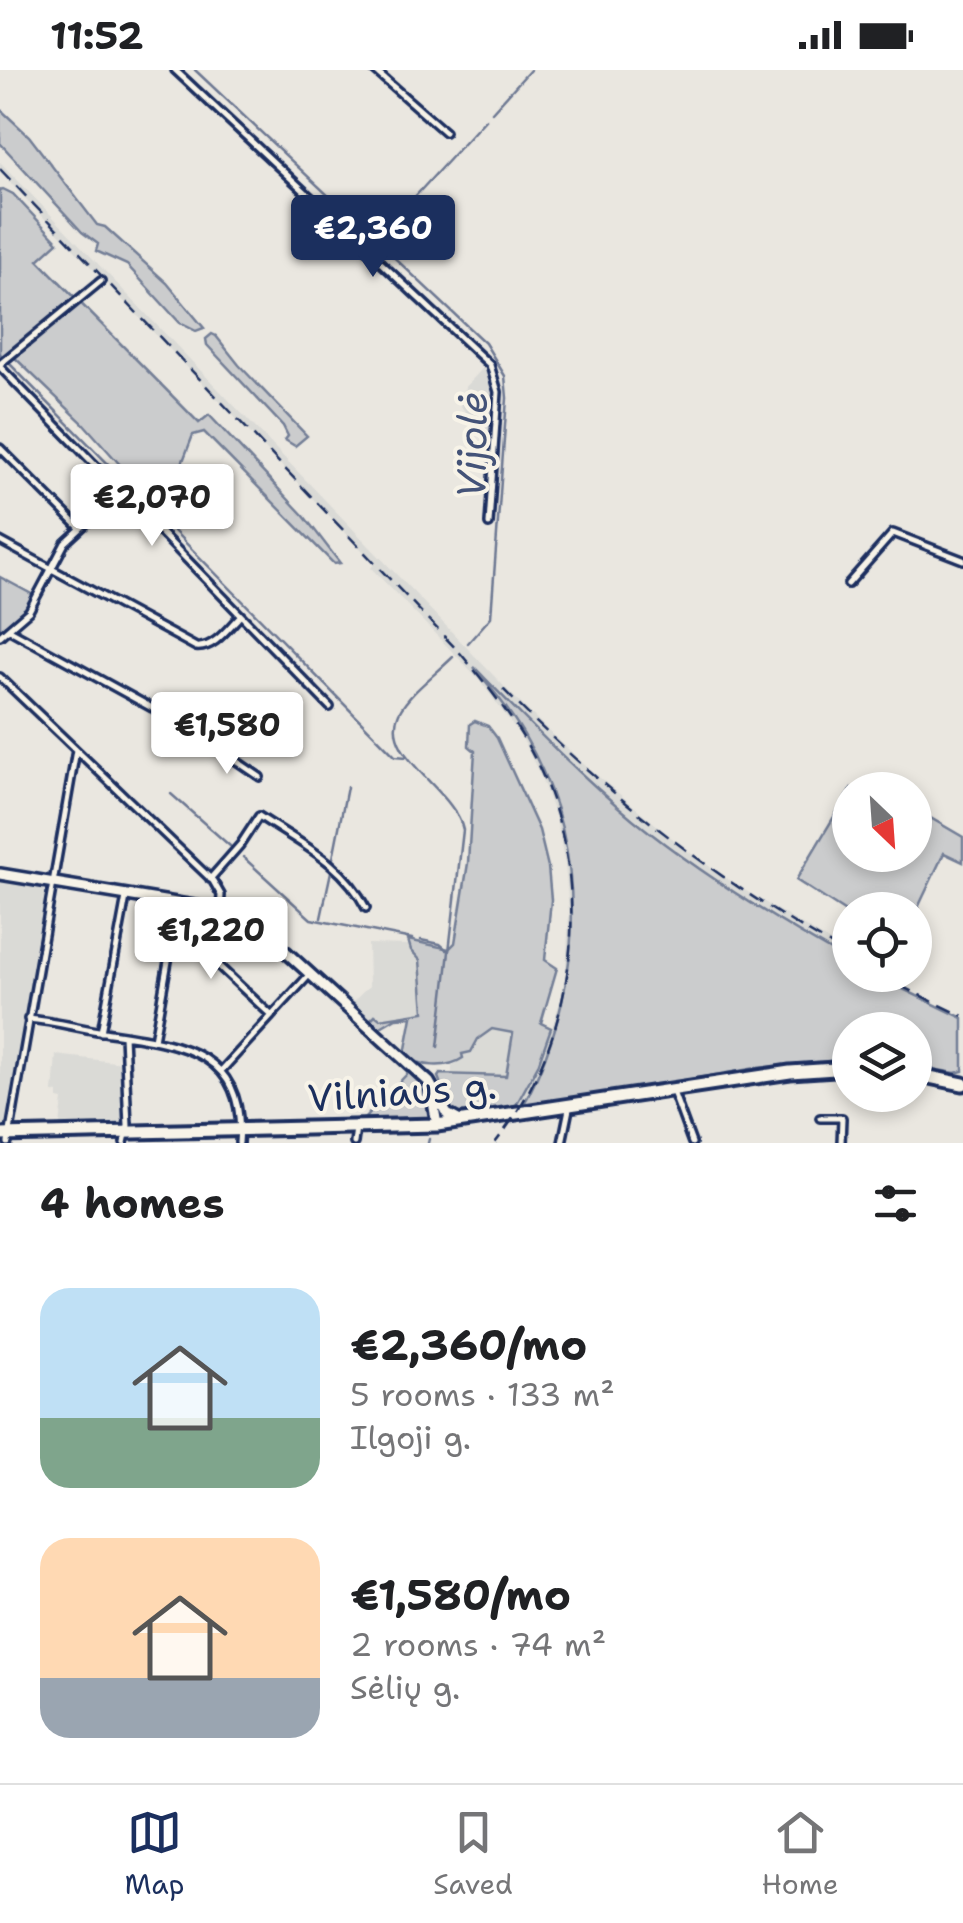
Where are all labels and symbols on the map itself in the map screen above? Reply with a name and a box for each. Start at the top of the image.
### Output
pin: €2,360 [292,195,454,280]
water label: Vijolė [444,391,500,499]
pin: €2,070 [71,464,233,549]
pin: €1,580 [146,692,308,777]
north arrow [832,772,932,872]
pin: €1,220 [130,897,292,982]
street label: Vilniaus g. [306,1059,498,1124]

